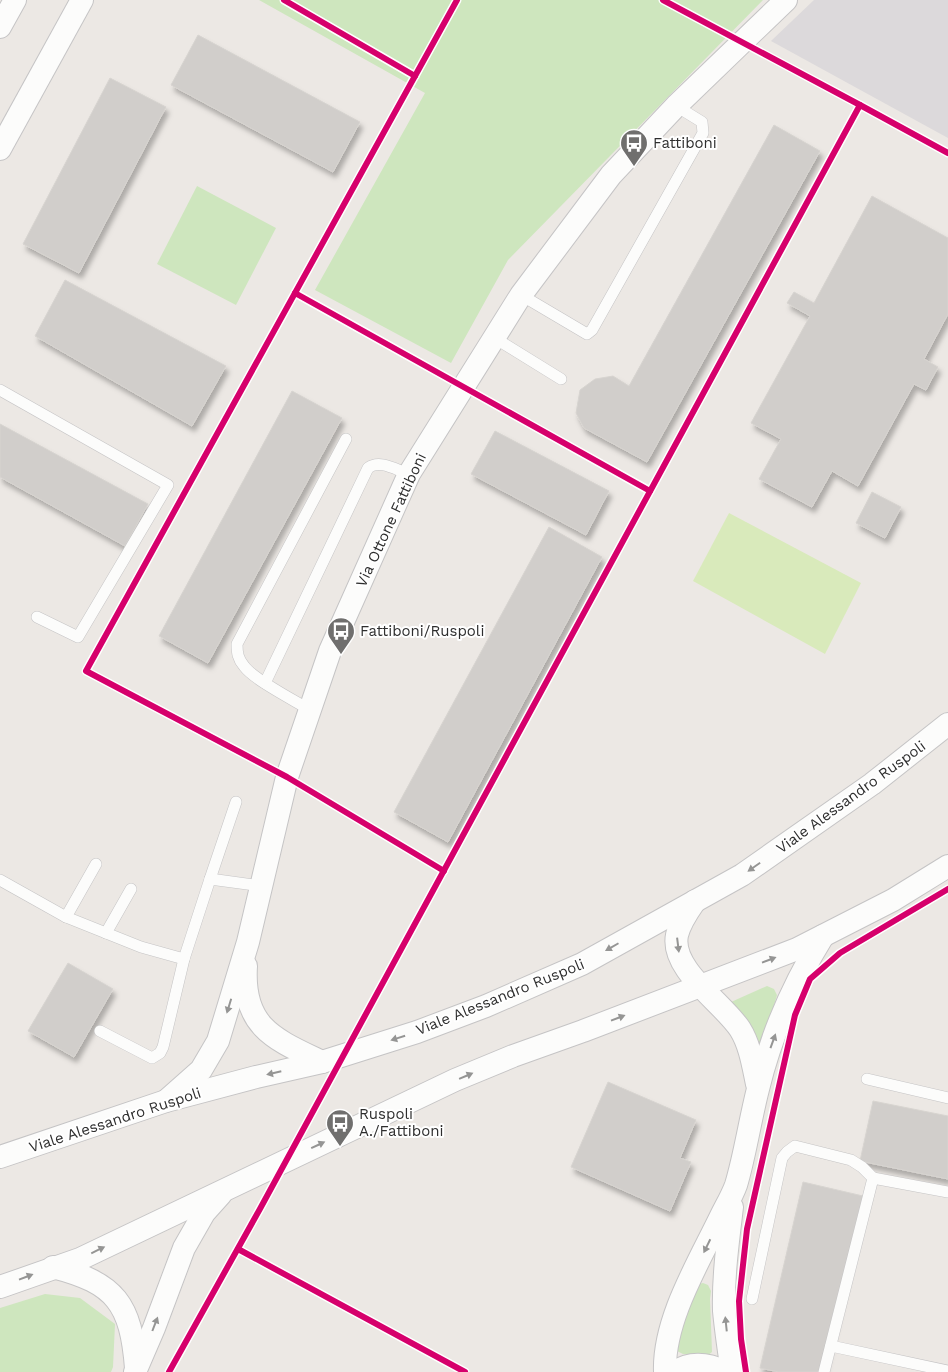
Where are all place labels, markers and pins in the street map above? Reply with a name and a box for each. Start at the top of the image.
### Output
bus stop icon: Fattiboni [619,128,649,167]
place label: Fattiboni [653,134,717,152]
bus stop icon: Fattiboni/Ruspoli [326,616,356,655]
place label: Fattiboni/Ruspoli [360,622,484,640]
place label: Ruspoli A./Fattiboni [359,1105,443,1140]
bus stop icon: Ruspoli A./Fattiboni [325,1108,355,1147]

